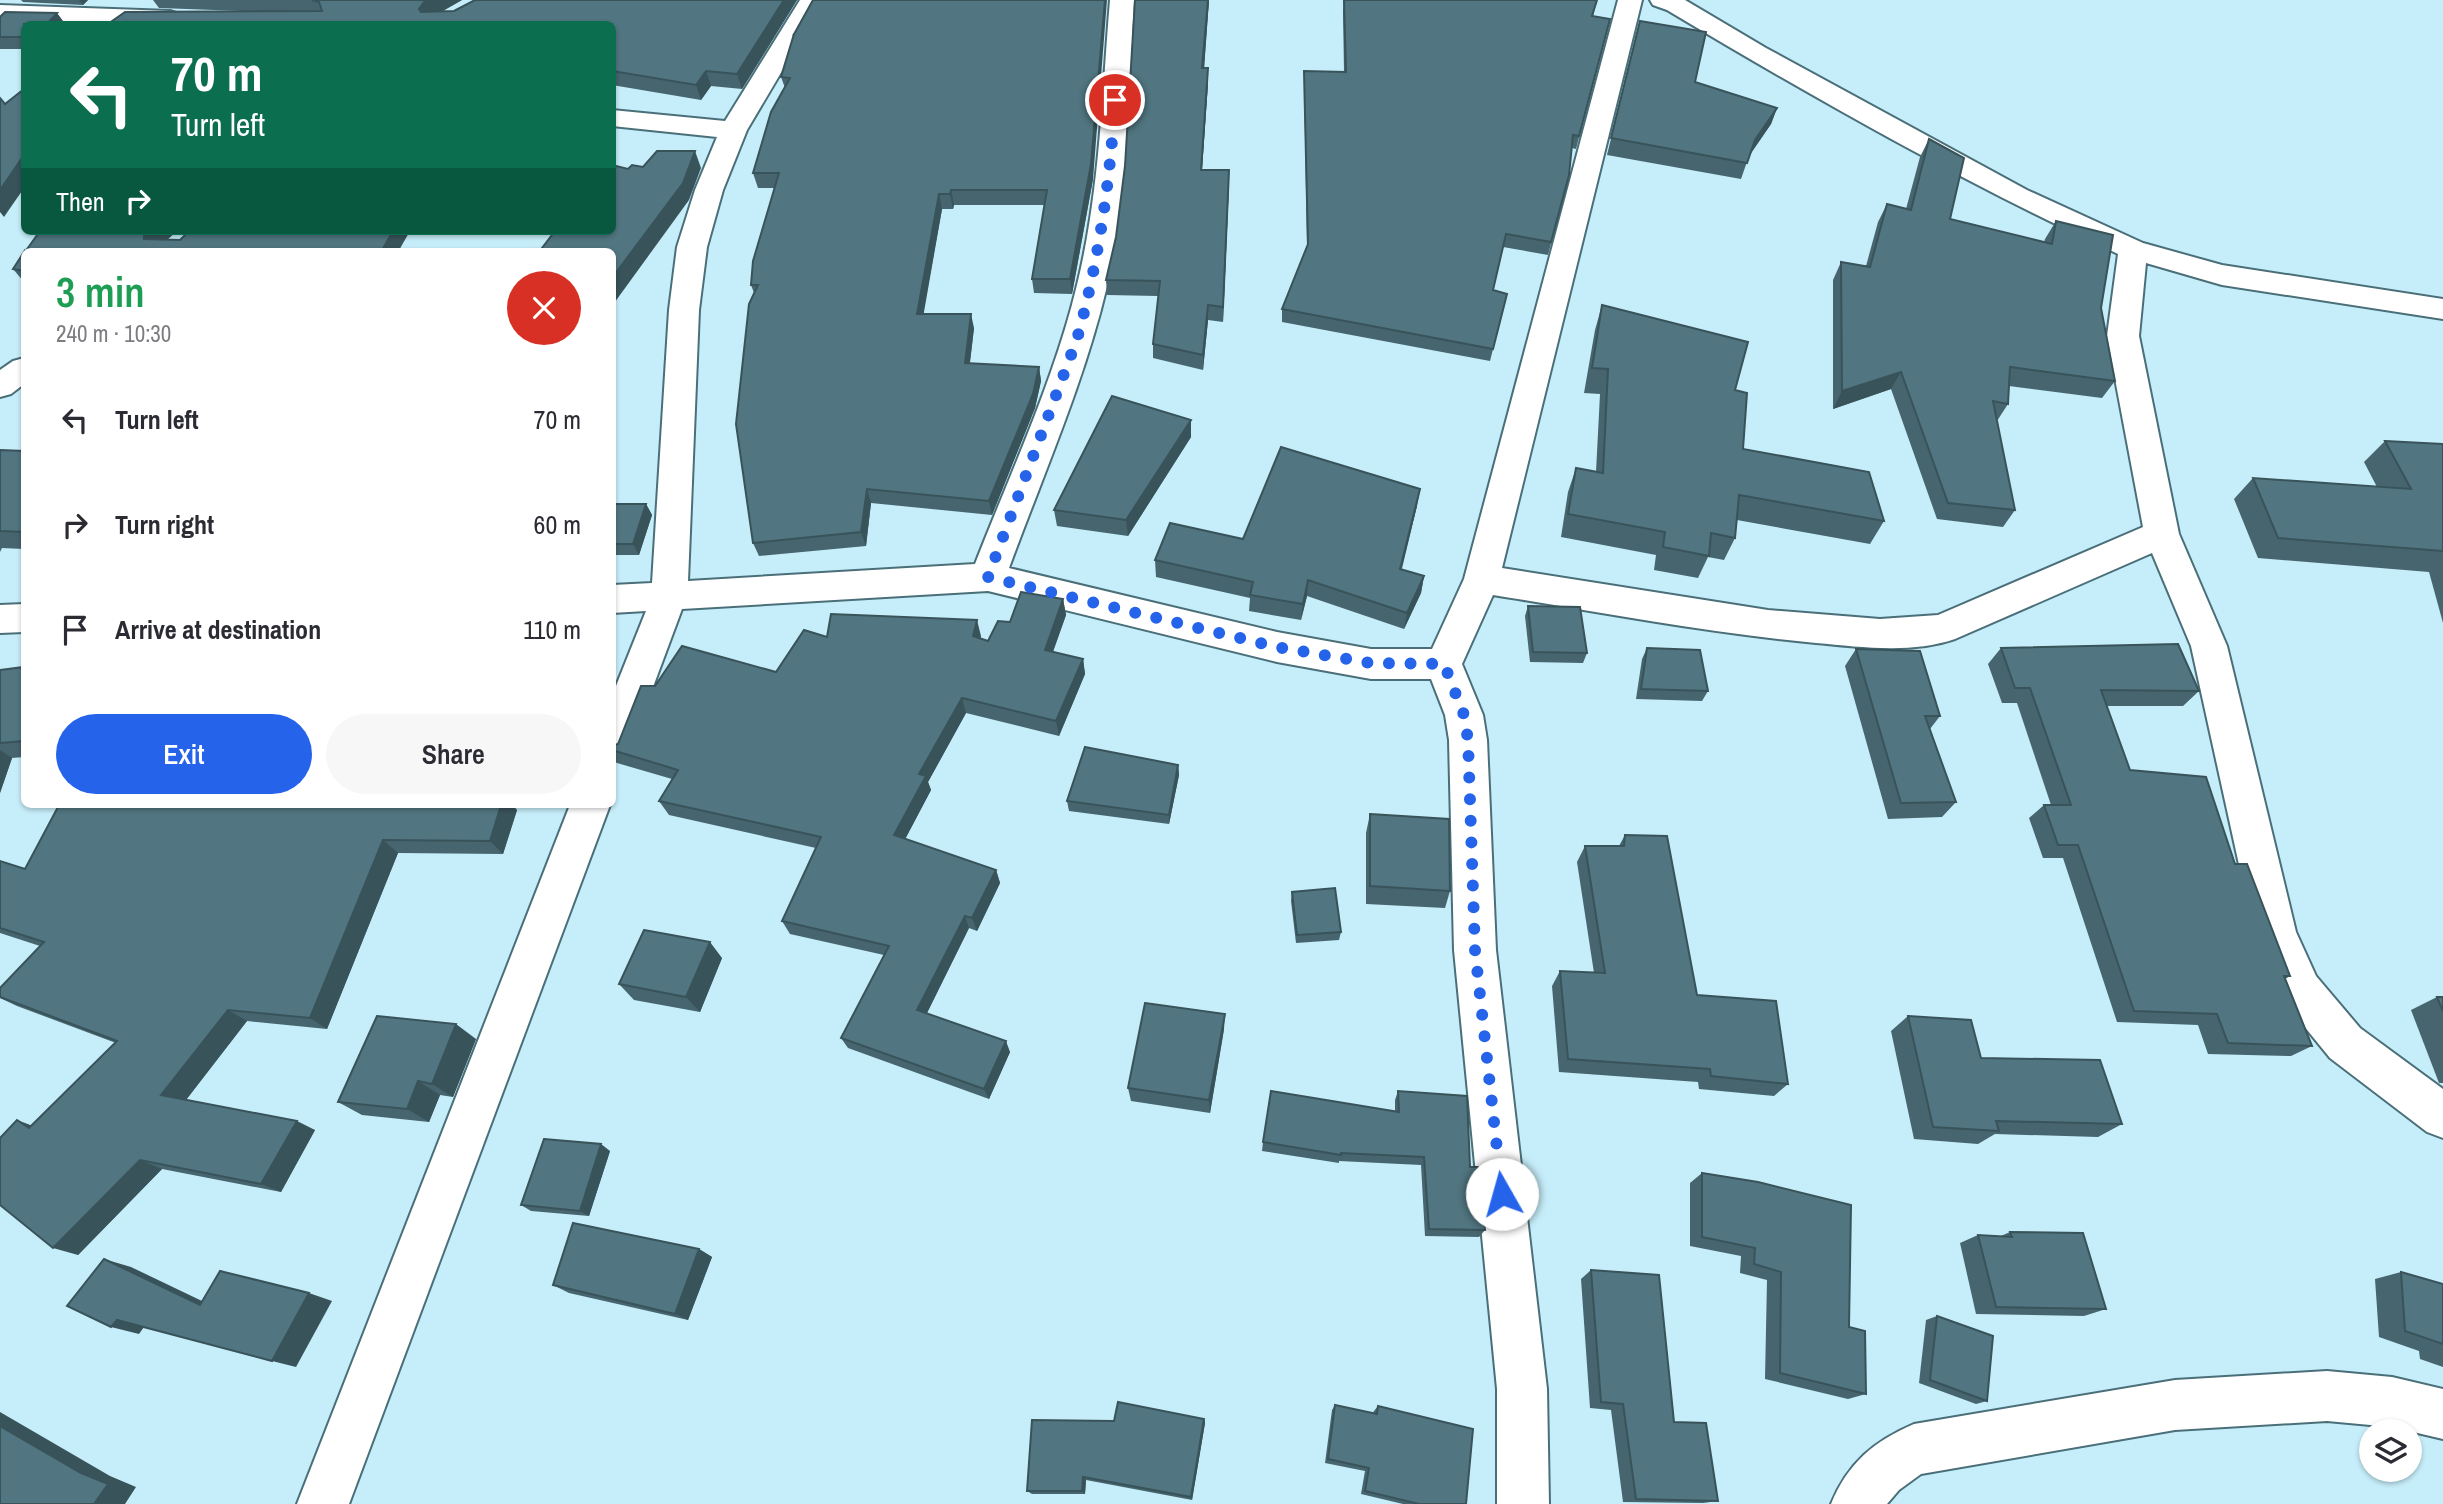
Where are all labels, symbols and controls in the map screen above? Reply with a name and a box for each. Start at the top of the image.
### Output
text: 70 m [171,40,263,106]
icon: left [56,49,147,140]
pin [1085,70,1145,130]
icon: arrive [1096,81,1134,119]
text: Turn left [171,103,265,146]
icon: right [119,182,157,220]
text: Then [56,184,105,219]
text: 3 min [56,264,145,320]
button: close [507,271,581,345]
text: 240 m · 10:30 [56,318,171,349]
icon: left [56,401,94,439]
text: Turn left [115,402,199,437]
text: 70 m [534,402,581,437]
icon: right [56,506,94,544]
text: Turn right [115,507,214,542]
text: 60 m [534,507,581,542]
icon: arrive [56,611,94,649]
text: Arrive at destination [115,612,321,647]
text: 110 m [523,612,581,647]
button: Exit [56,714,312,794]
button: Share [326,714,581,794]
position arrow [1465,1157,1539,1231]
map controls [2359,1419,2422,1482]
button: layers [2359,1419,2422,1482]

